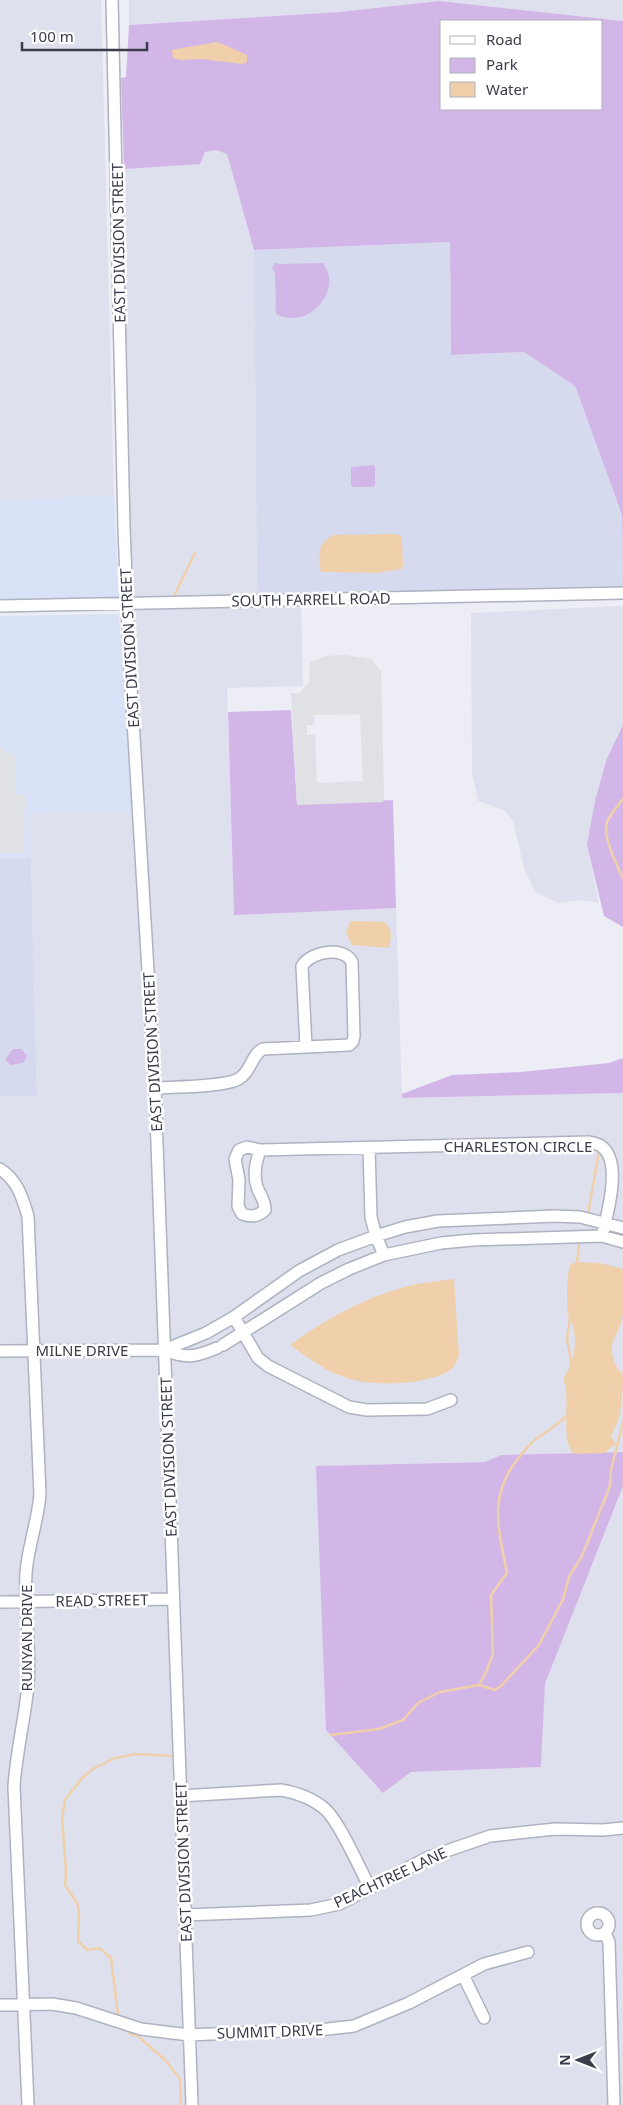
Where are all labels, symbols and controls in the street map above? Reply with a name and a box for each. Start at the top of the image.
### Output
scale bar [22,20,148,52]
legend [440,20,603,110]
text: 100 m [30,26,74,46]
text: Road [486,29,522,49]
text: Park [486,54,518,74]
text: Water [486,79,528,99]
street label: EAST DIVISION STREET [107,162,129,323]
street label: EAST DIVISION STREET [115,567,143,728]
street label: SOUTH FARRELL ROAD [231,588,391,610]
street label: EAST DIVISION STREET [138,971,166,1132]
street label: CHARLESTON CIRCLE [444,1136,592,1156]
street label: MILNE DRIVE [36,1340,128,1360]
street label: EAST DIVISION STREET [155,1376,181,1537]
street label: RUNYAN DRIVE [16,1585,36,1691]
street label: READ STREET [55,1589,149,1611]
street label: EAST DIVISION STREET [170,1781,196,1942]
street label: PEACHTREE LANE [330,1842,450,1912]
street label: SUMMIT DRIVE [216,2019,324,2043]
north arrow [553,2035,603,2085]
text: N [555,2054,574,2066]

